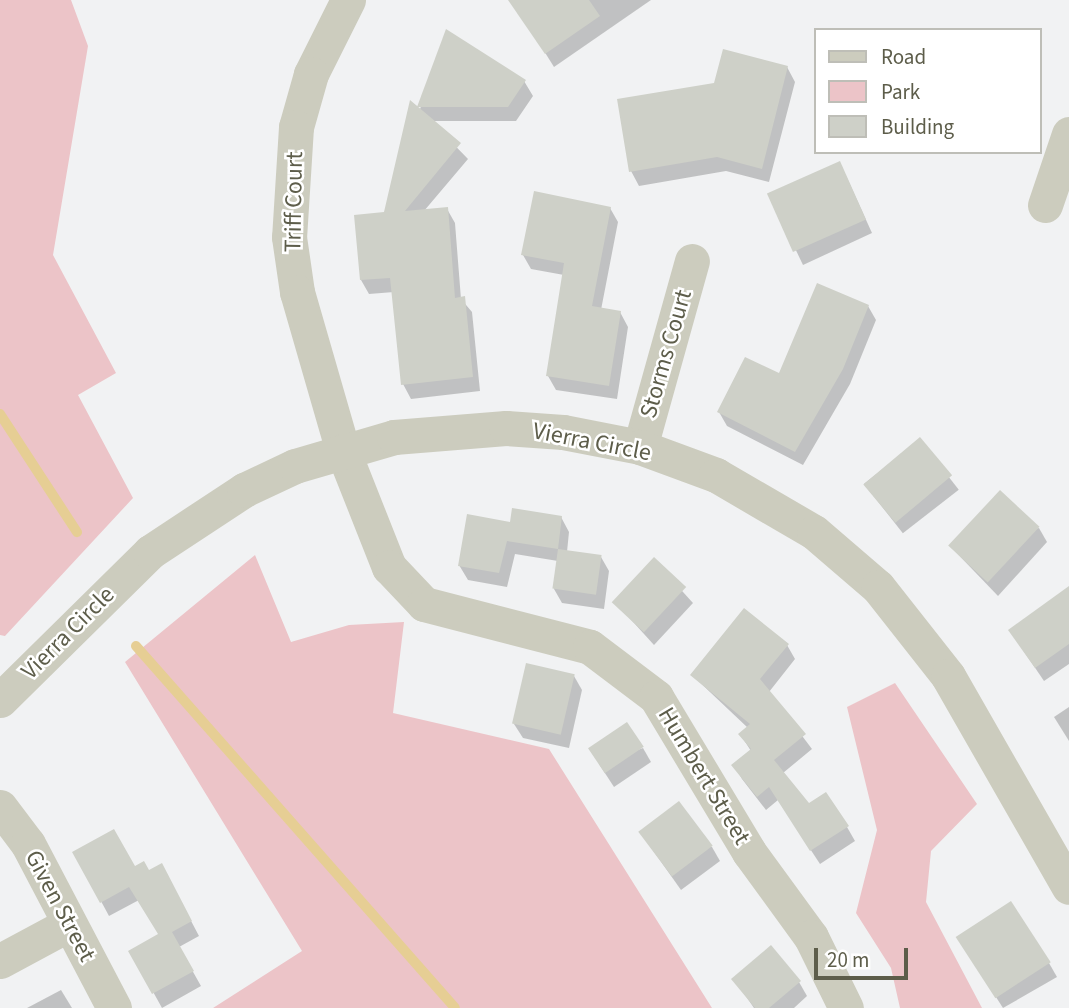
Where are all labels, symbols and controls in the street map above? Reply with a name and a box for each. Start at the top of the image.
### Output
legend [814,28,1041,154]
text: Road [881,42,926,72]
text: Park [881,77,920,107]
text: Building [881,112,954,142]
street label: Triff Court [279,151,309,253]
street label: Storms Court [634,286,698,422]
street label: Vierra Circle [530,416,654,468]
street label: Vierra Circle [15,580,121,686]
street label: Humbert Street [652,702,756,850]
street label: Given Street [19,845,101,967]
scale bar [817,934,912,978]
text: 20 m [827,945,869,975]

